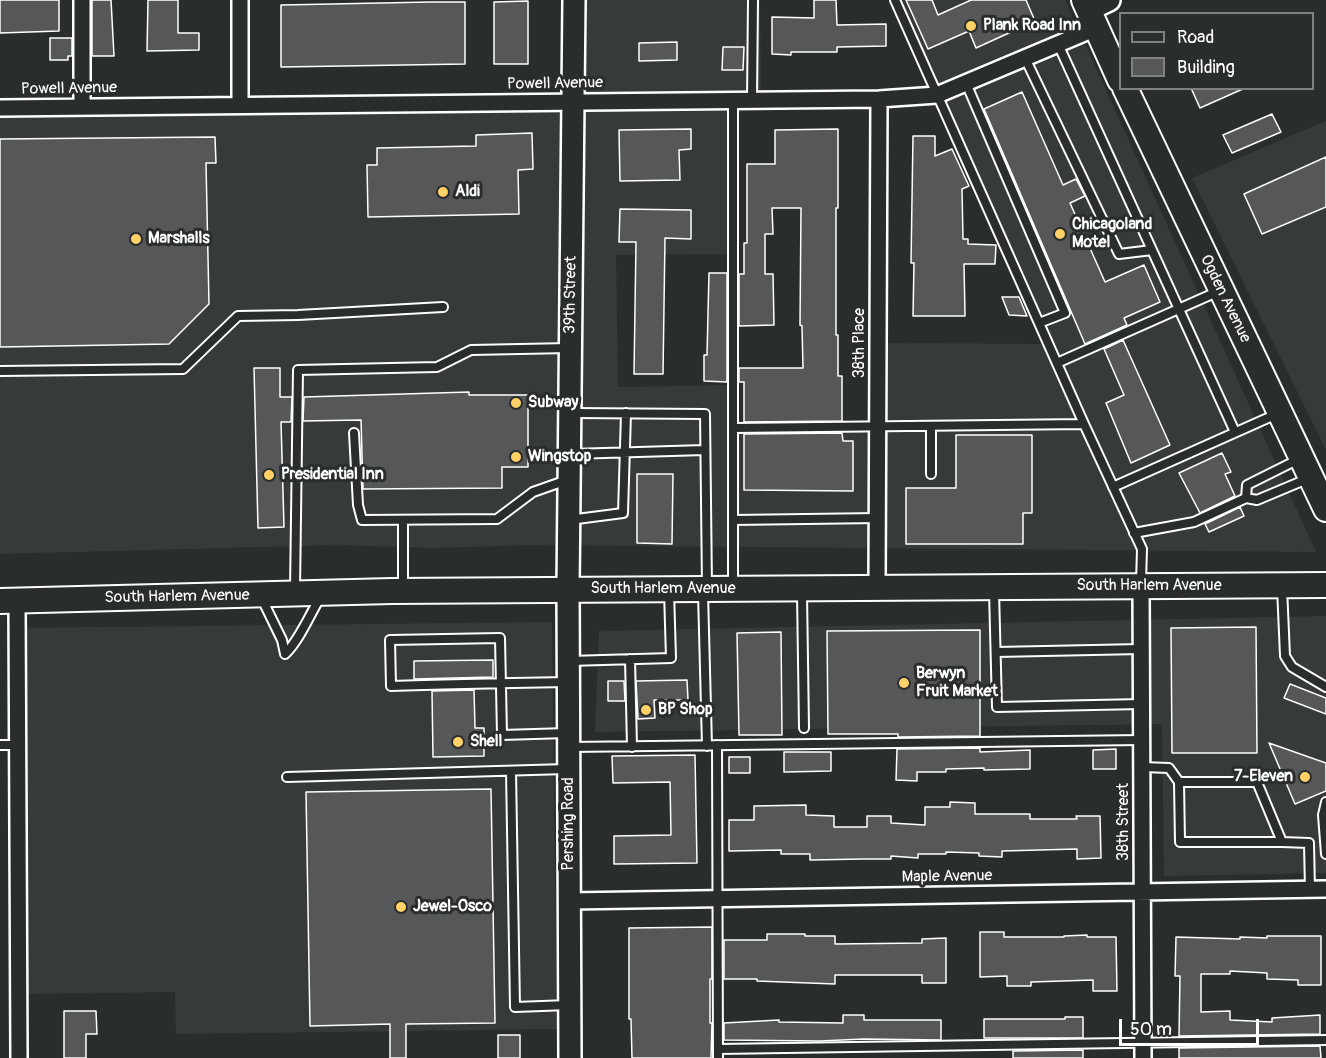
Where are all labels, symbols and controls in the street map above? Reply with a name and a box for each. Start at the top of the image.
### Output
legend [1119,12,1314,90]
place label: Plank Road Inn [983,16,1081,36]
marker: Plank Road Inn [964,19,978,33]
text: Road [1177,26,1214,49]
text: Building [1177,56,1235,79]
street label: Powell Avenue [507,74,603,94]
street label: Powell Avenue [21,79,117,99]
place label: Aldi [455,182,480,202]
marker: Aldi [436,185,450,199]
place label: Chicagoland Motel [1072,215,1152,253]
marker: Chicagoland Motel [1053,227,1067,241]
place label: Marshalls [148,229,210,249]
marker: Marshalls [129,232,143,246]
street label: Ogden Avenue [1195,252,1255,346]
street label: 39th Street [561,256,581,334]
street label: 38th Place [850,308,870,378]
place label: Subway [528,393,578,413]
marker: Subway [509,396,523,410]
place label: Wingstop [528,447,591,467]
marker: Wingstop [509,450,523,464]
place label: Presidential Inn [281,465,384,485]
marker: Presidential Inn [262,468,276,482]
street label: South Harlem Avenue [1076,576,1222,596]
street label: South Harlem Avenue [590,579,736,599]
street label: South Harlem Avenue [104,586,250,608]
place label: Berwyn Fruit Market [916,664,998,702]
marker: Berwyn Fruit Market [897,676,911,690]
place label: BP Shop [658,700,712,720]
marker: BP Shop [639,703,653,717]
place label: Shell [470,732,502,752]
marker: Shell [451,735,465,749]
place label: 7-Eleven [1234,767,1293,787]
marker: 7-Eleven [1298,770,1312,784]
street label: Pershing Road [559,777,579,871]
street label: 38th Street [1114,783,1134,861]
street label: Maple Avenue [901,867,993,887]
place label: Jewel-Osco [413,897,492,917]
marker: Jewel-Osco [394,900,408,914]
scale bar [1122,1007,1262,1045]
text: 50 m [1130,1018,1172,1041]

